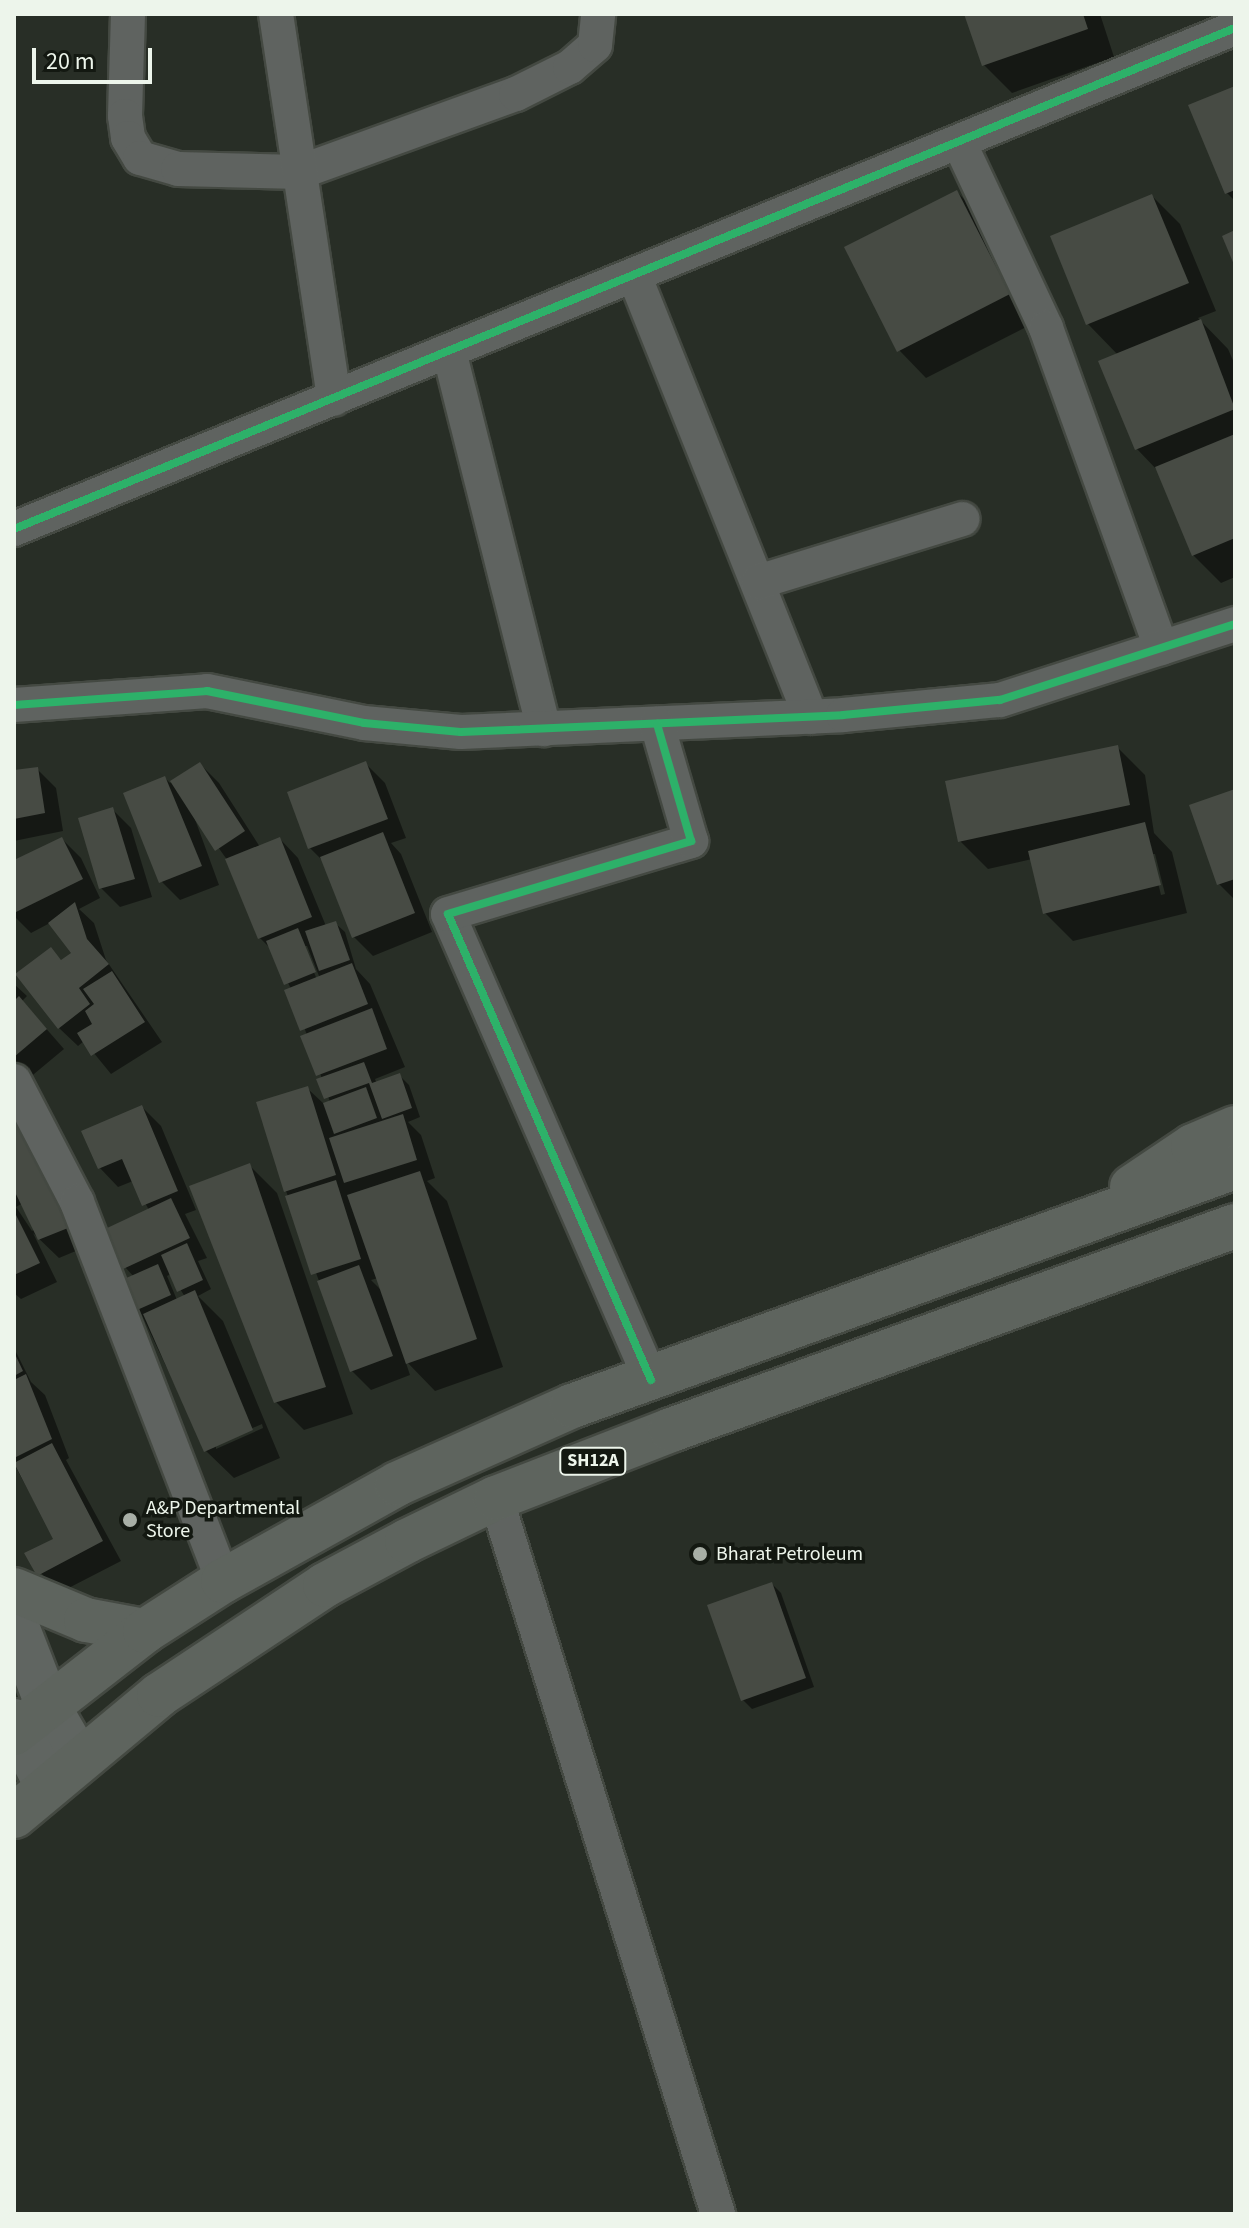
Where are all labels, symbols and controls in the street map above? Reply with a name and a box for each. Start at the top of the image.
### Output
scale bar [36,32,156,82]
text: 20 m [46,44,95,79]
road number: SH12A [559,1447,627,1475]
place label: A&P Departmental Store [146,1496,300,1543]
marker: A&P Departmental Store [121,1511,139,1529]
place label: Bharat Petroleum [716,1542,863,1566]
marker: Bharat Petroleum [691,1545,709,1563]

